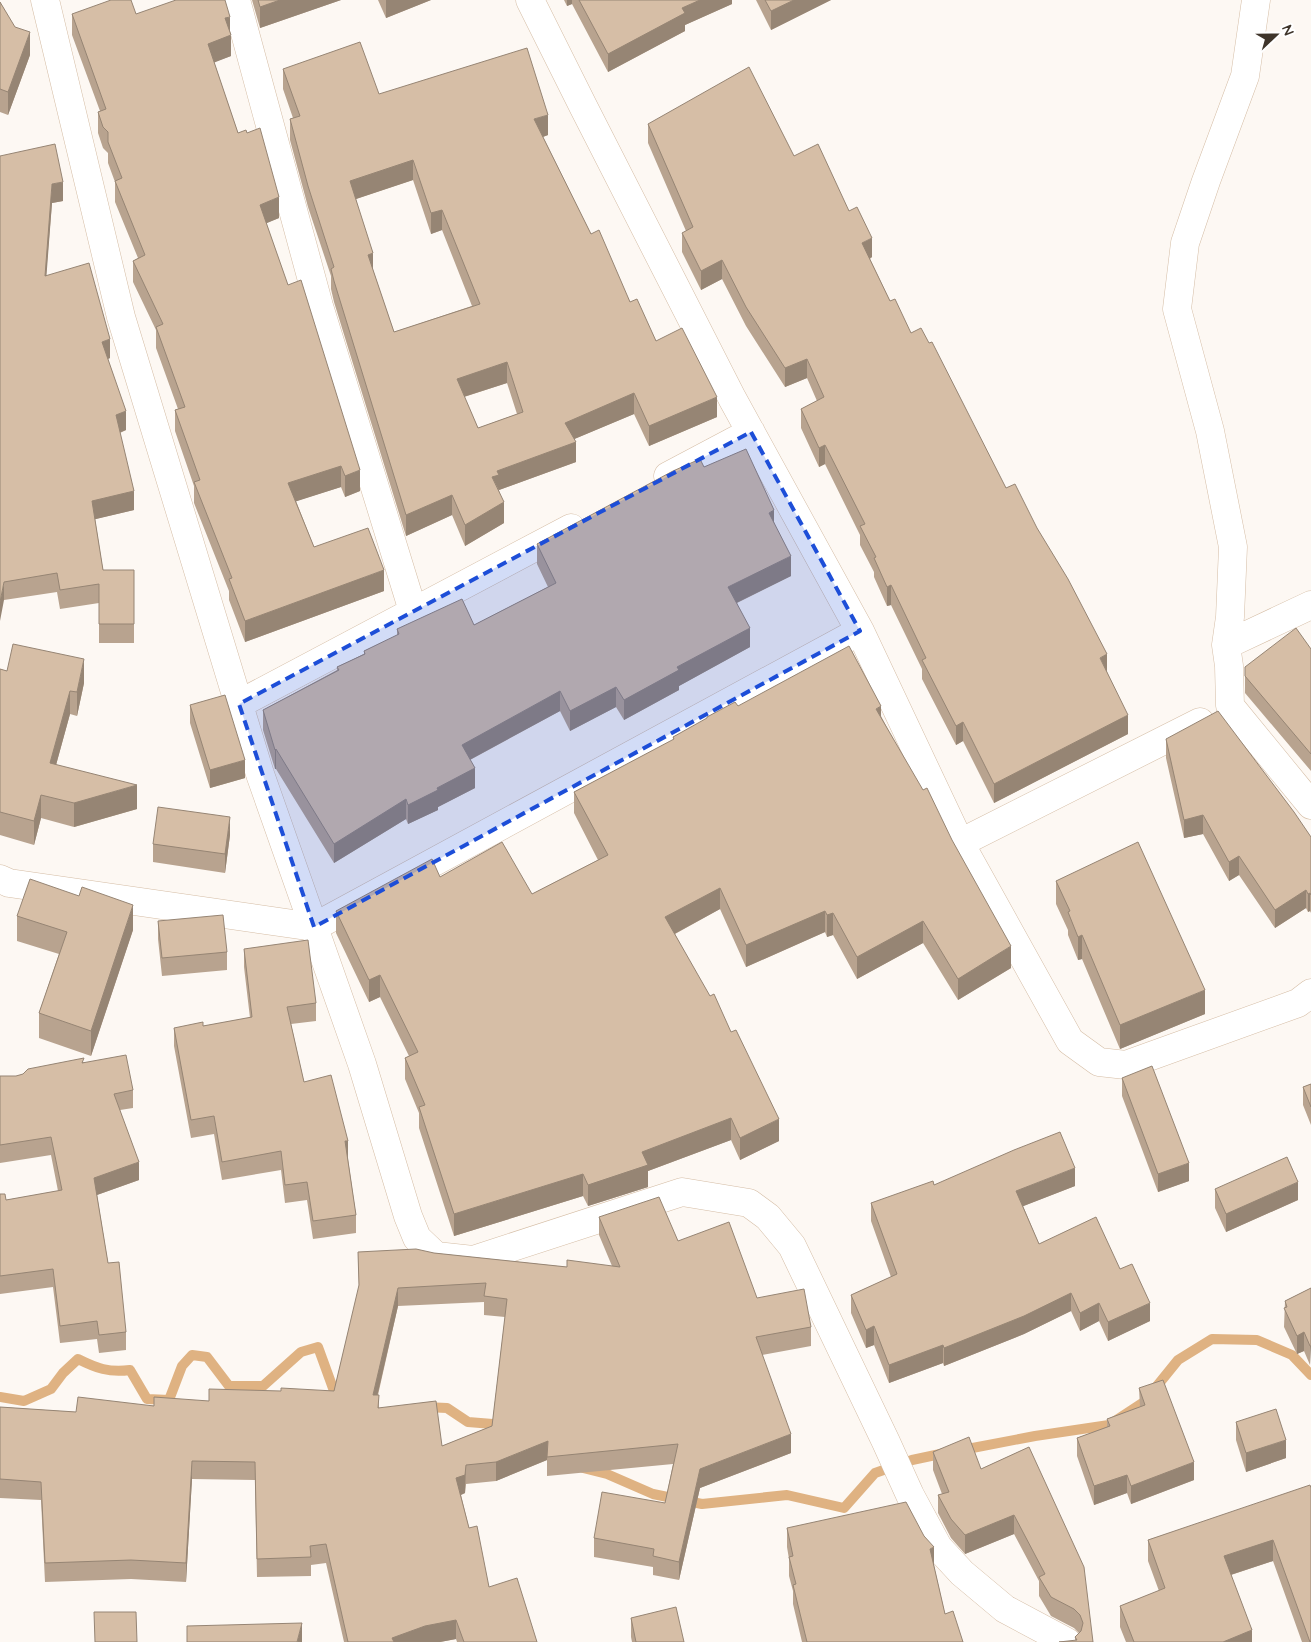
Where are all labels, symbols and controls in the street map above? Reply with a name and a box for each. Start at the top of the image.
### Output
north arrow [1251,10,1301,60]
text: N [1278,22,1298,38]

